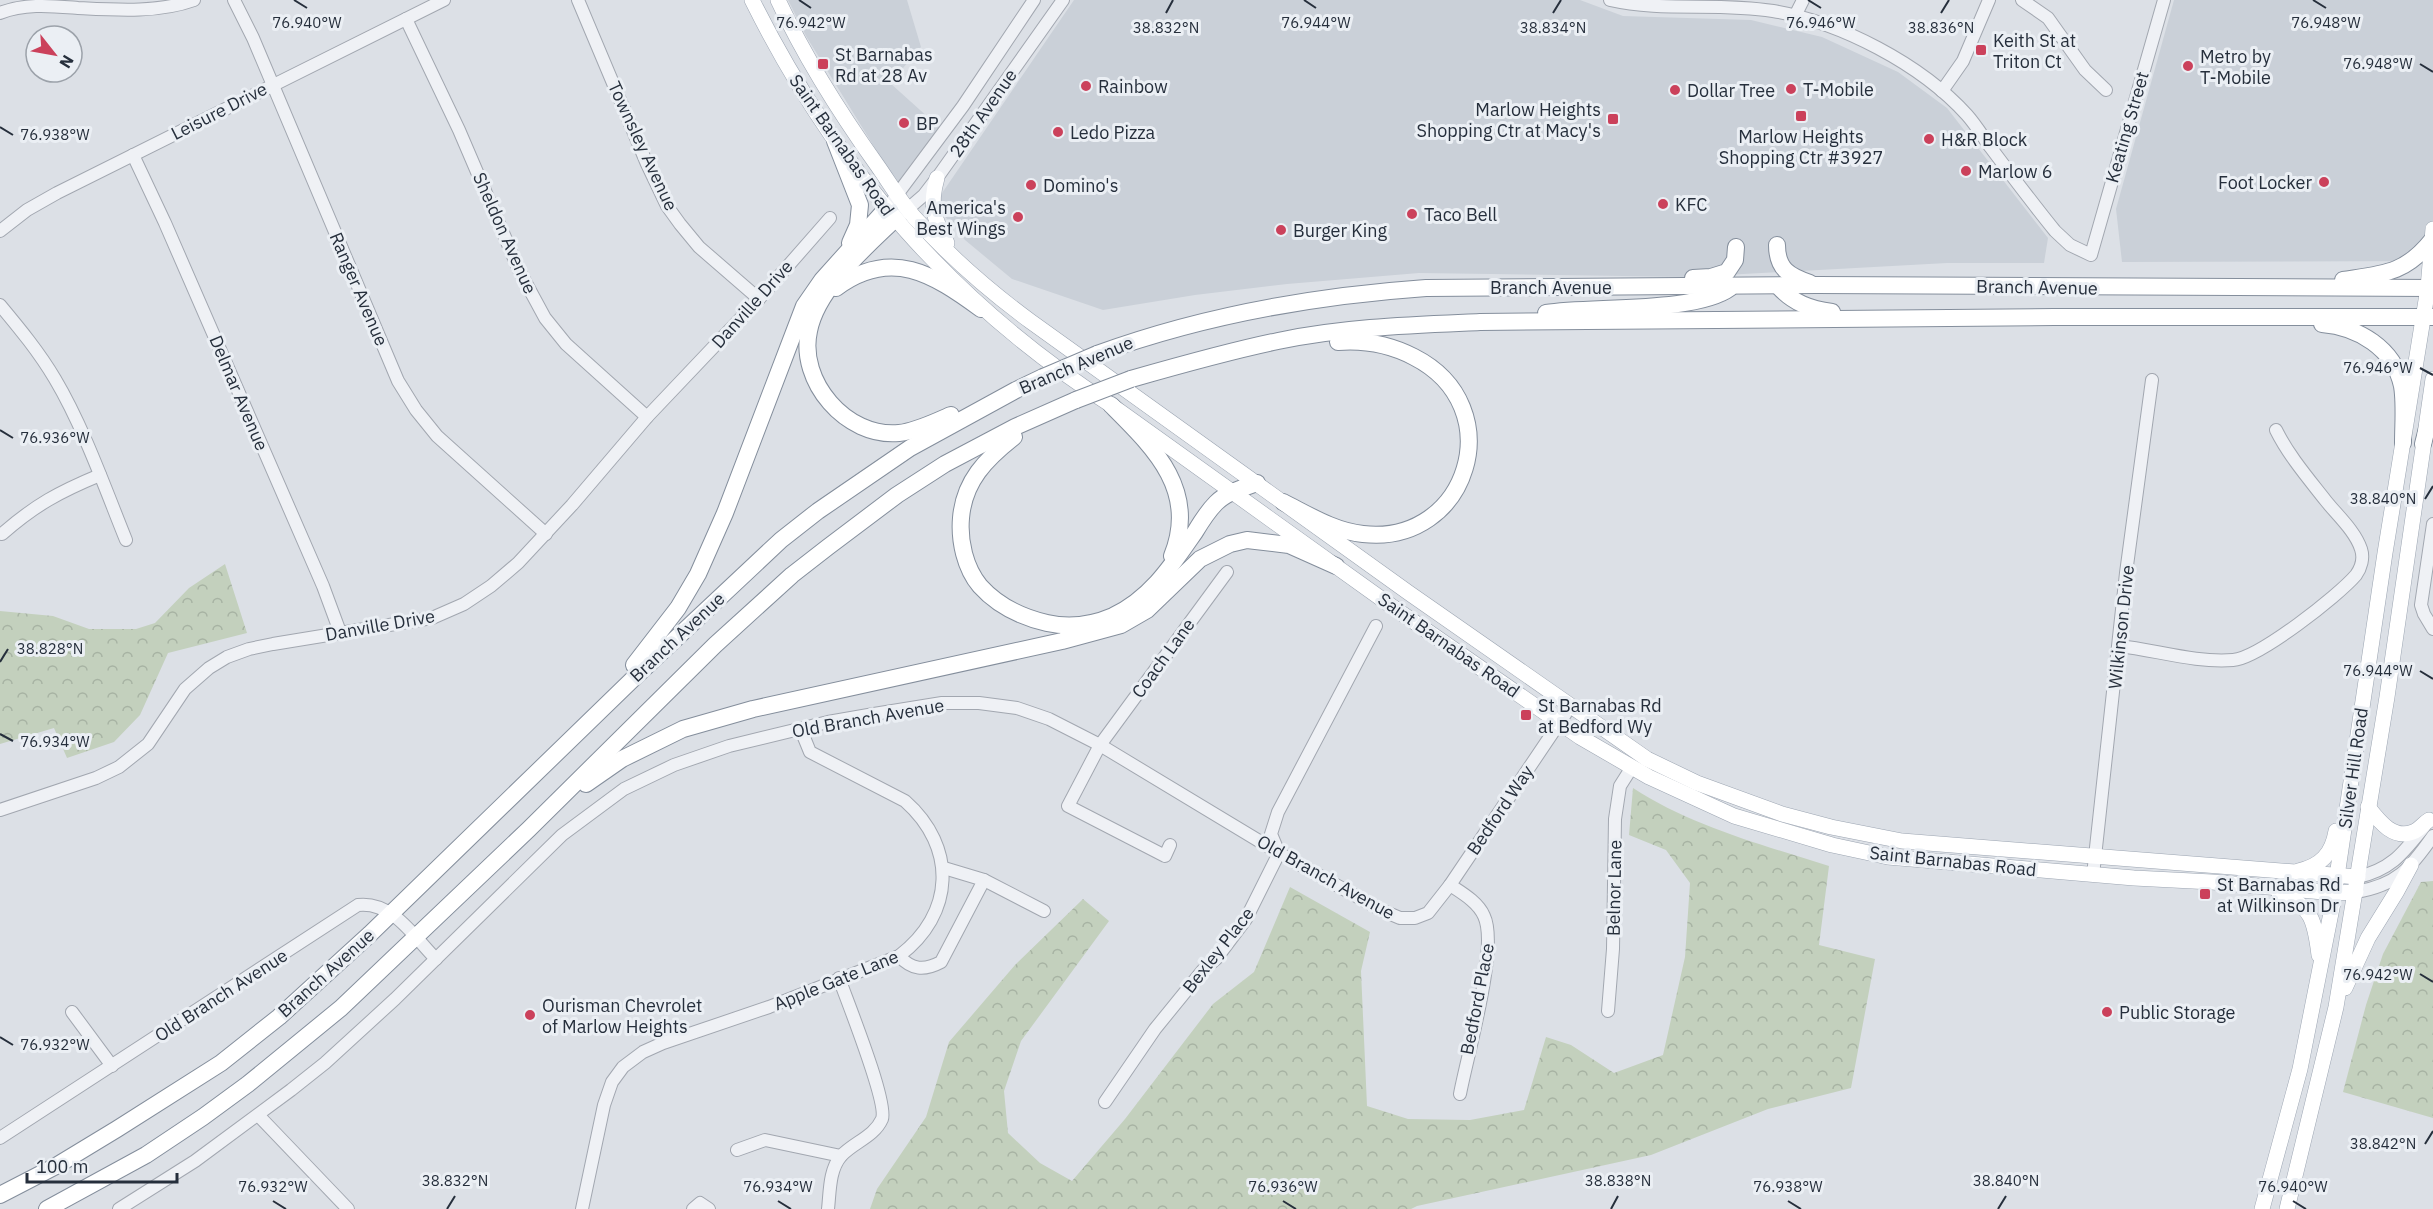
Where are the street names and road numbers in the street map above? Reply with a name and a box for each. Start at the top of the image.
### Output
street label: 28th Avenue [944,64,1022,162]
street label: Keating Street [2100,69,2154,185]
street label: Saint Barnabas Road [785,70,899,220]
street label: Leisure Drive [167,77,271,145]
street label: Townsley Avenue [603,78,683,214]
street label: Sheldon Avenue [468,169,542,297]
street label: Ranger Avenue [325,229,393,349]
street label: Danville Drive [706,255,798,353]
street label: Branch Avenue [1976,274,2098,300]
street label: Branch Avenue [1490,276,1612,299]
street label: Branch Avenue [1015,331,1137,399]
street label: Delmar Avenue [204,332,274,454]
street label: Wilkinson Drive [2103,564,2139,690]
street label: Branch Avenue [625,587,729,687]
street label: Saint Barnabas Road [1374,588,1524,702]
street label: Danville Drive [323,604,437,646]
street label: Coach Lane [1126,613,1200,702]
street label: Old Branch Avenue [790,693,946,743]
street label: Silver Hill Road [2333,706,2373,830]
street label: Bedford Way [1462,761,1538,859]
street label: Old Branch Avenue [1253,830,1399,924]
street label: Belnor Lane [1602,839,1626,936]
street label: Saint Barnabas Road [1868,841,2038,881]
street label: Bexley Place [1177,902,1259,998]
street label: Branch Avenue [273,924,379,1022]
street label: Bedford Place [1455,941,1499,1057]
street label: Old Branch Avenue [150,943,292,1047]
street label: Apple Gate Lane [770,944,902,1016]

